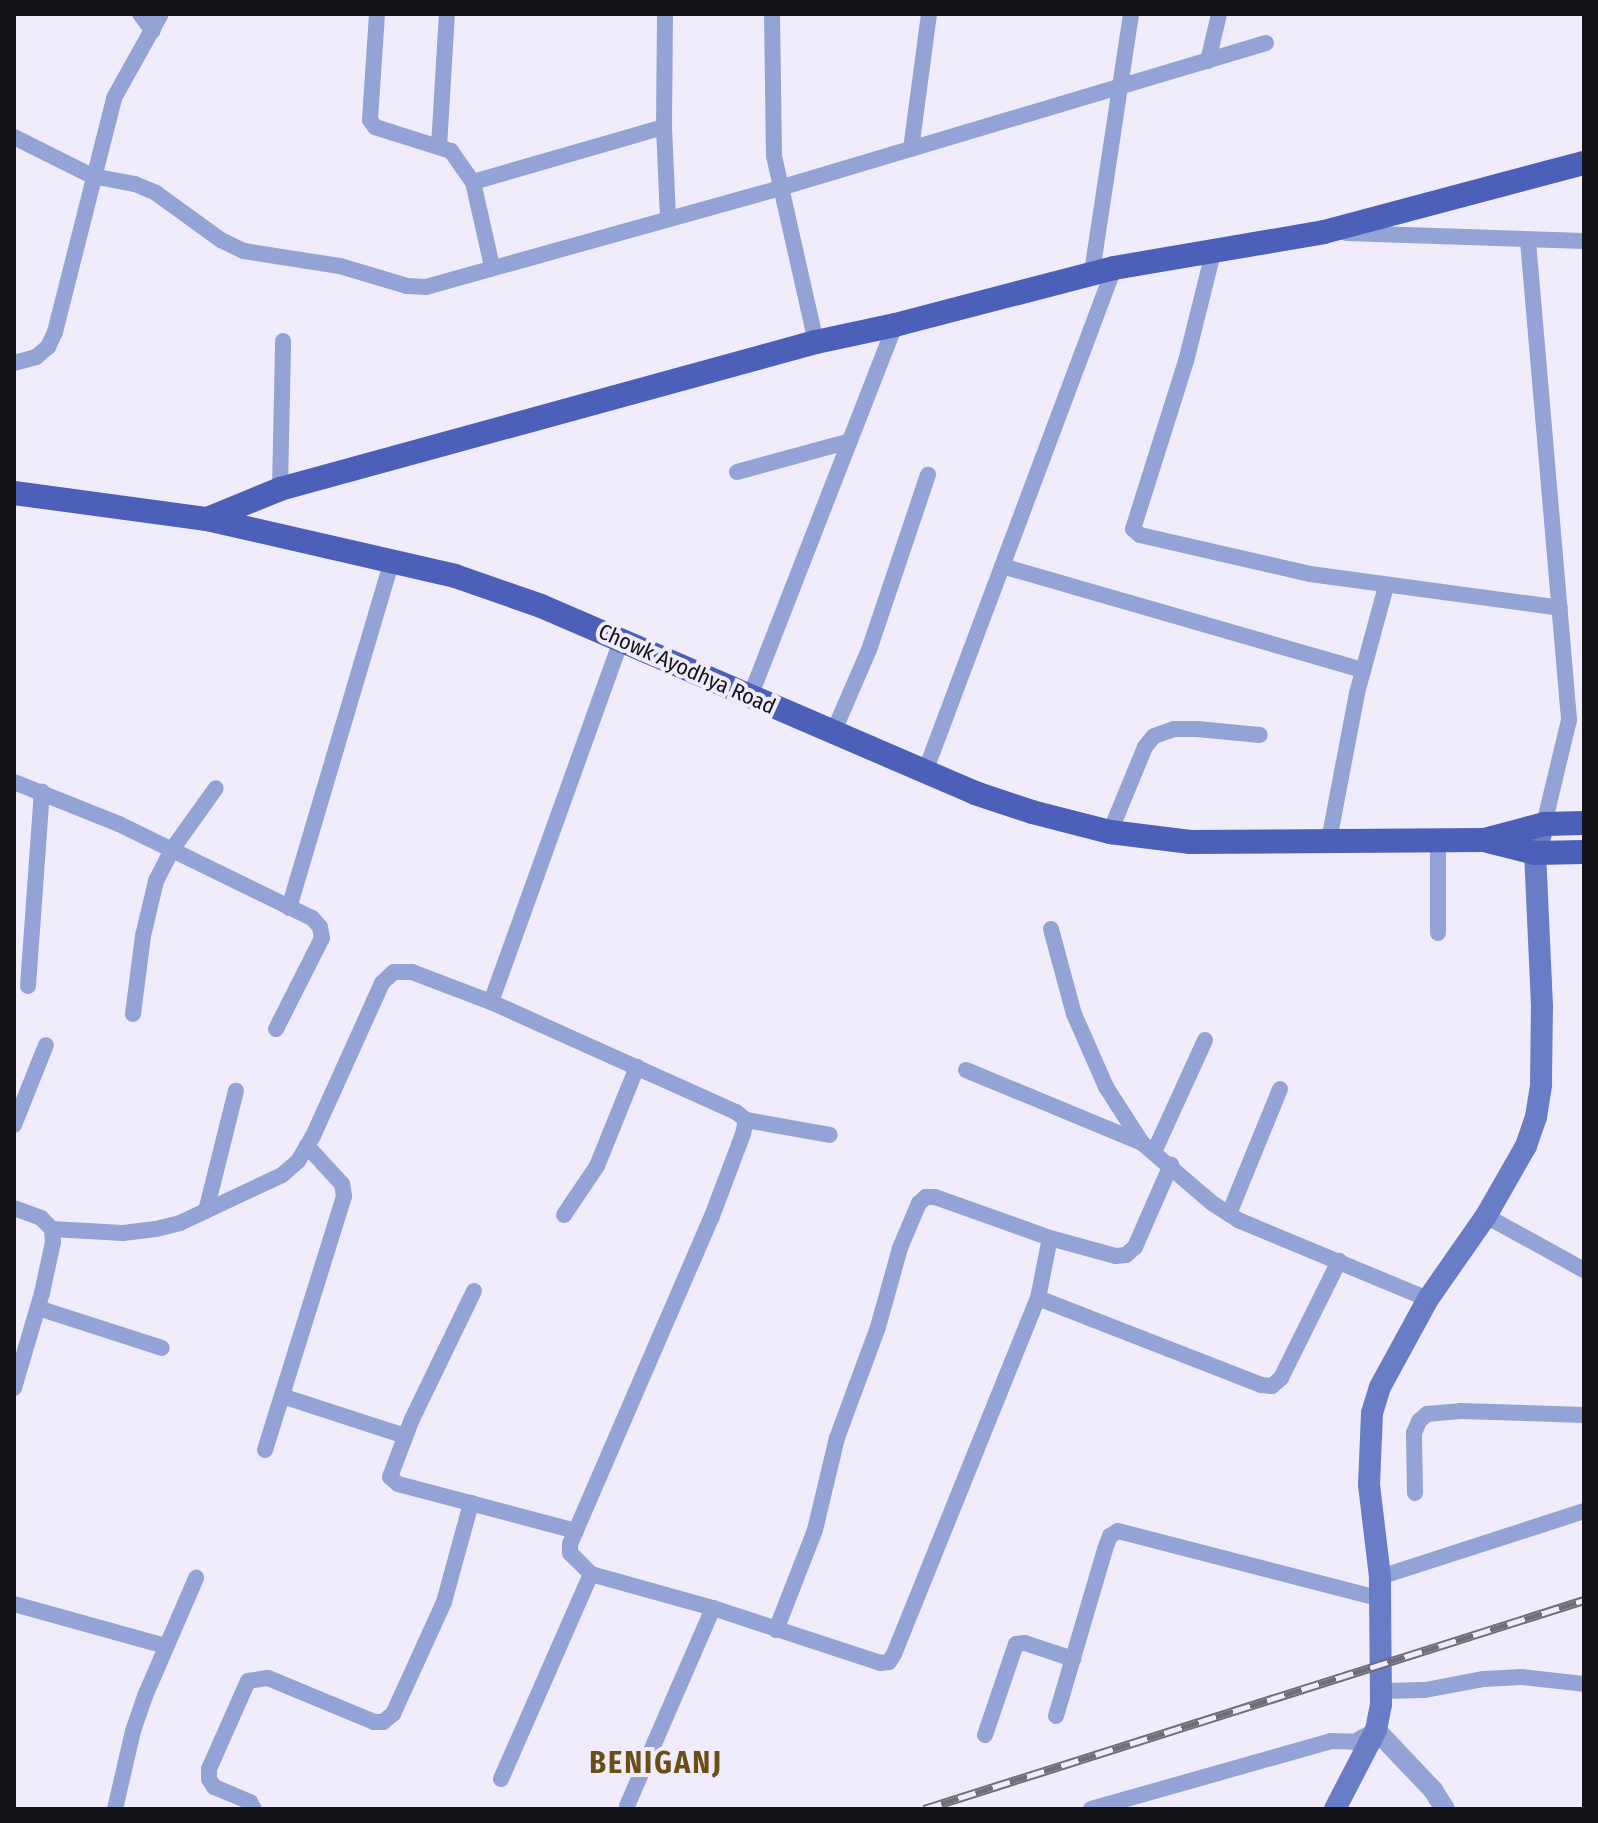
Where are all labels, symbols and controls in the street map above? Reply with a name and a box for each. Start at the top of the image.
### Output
street label: Chowk Ayodhya Road [594,618,780,720]
district label: BENIGANJ [589,1745,723,1781]

